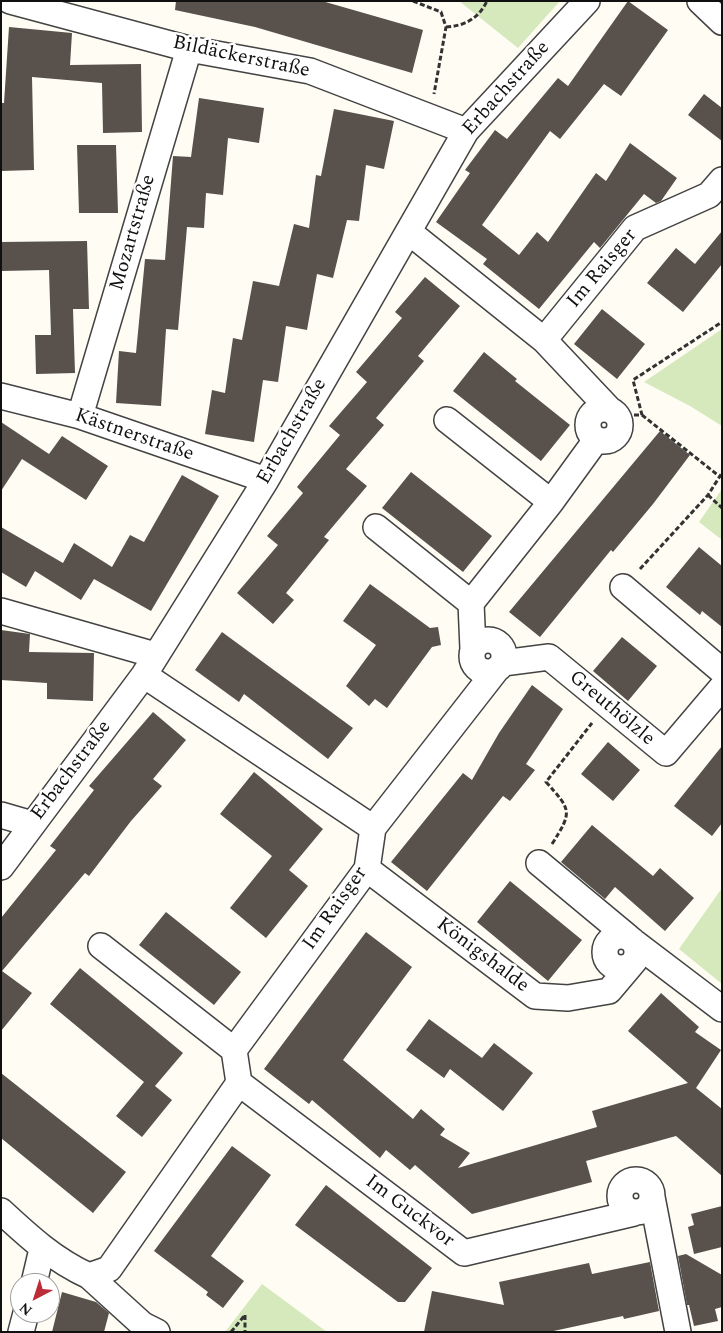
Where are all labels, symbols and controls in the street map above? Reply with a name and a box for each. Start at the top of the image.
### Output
street label: Bildäckerstraße [170,32,312,84]
street label: Erbachstraße [458,37,556,141]
street label: Mozartstraße [106,172,162,294]
street label: Im Raisger [563,224,643,314]
street label: Erbachstraße [253,375,333,489]
street label: Kästnerstraße [71,404,197,468]
street label: Greuthölzle [563,666,659,752]
street label: Erbachstraße [27,716,117,826]
street label: Im Raisger [299,863,373,955]
street label: Königshalde [431,913,533,999]
street label: Im Guckvor [360,1171,458,1253]
north arrow [10,1273,60,1323]
text: N [15,1297,37,1321]

